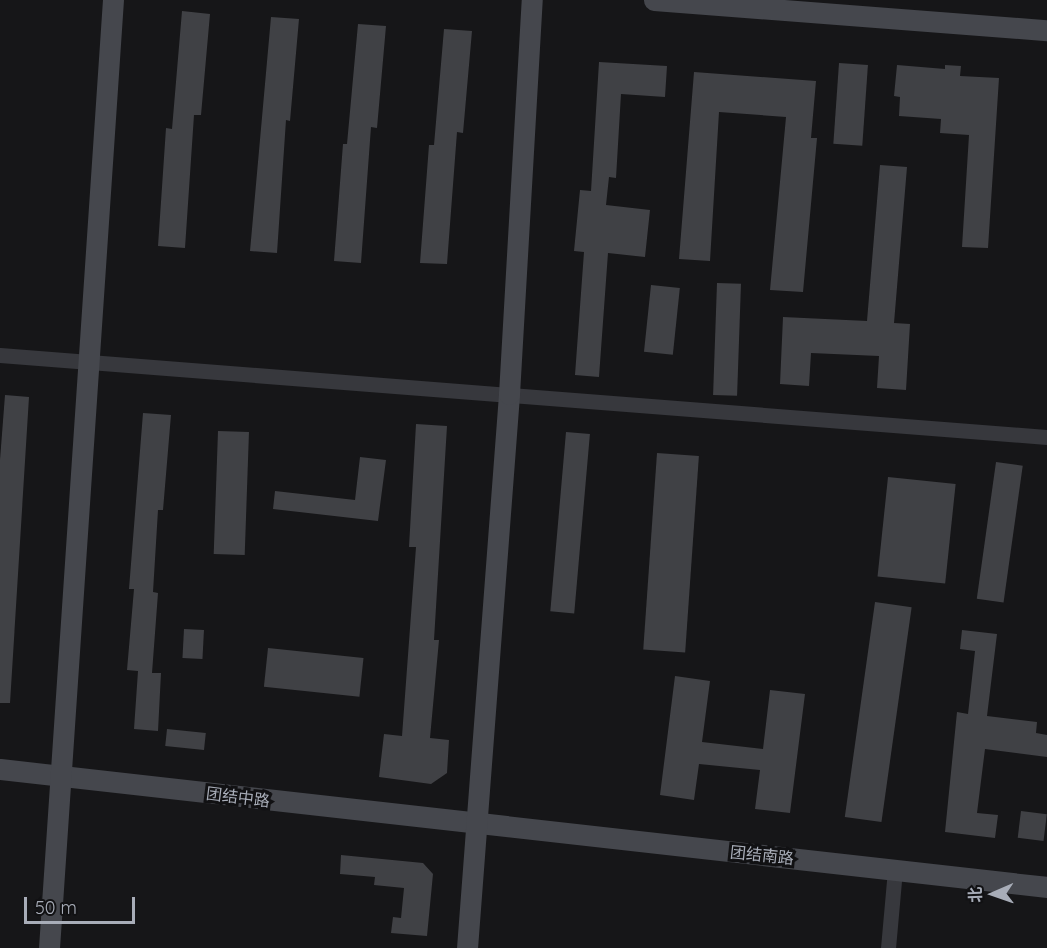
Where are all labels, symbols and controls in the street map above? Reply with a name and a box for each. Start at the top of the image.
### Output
street label: 团结中路 [205,784,271,810]
street label: 团结南路 [729,842,795,868]
north arrow [963,864,1023,924]
scale bar [27,885,138,923]
text: 北 [965,886,985,903]
text: 50 m [35,896,77,919]

